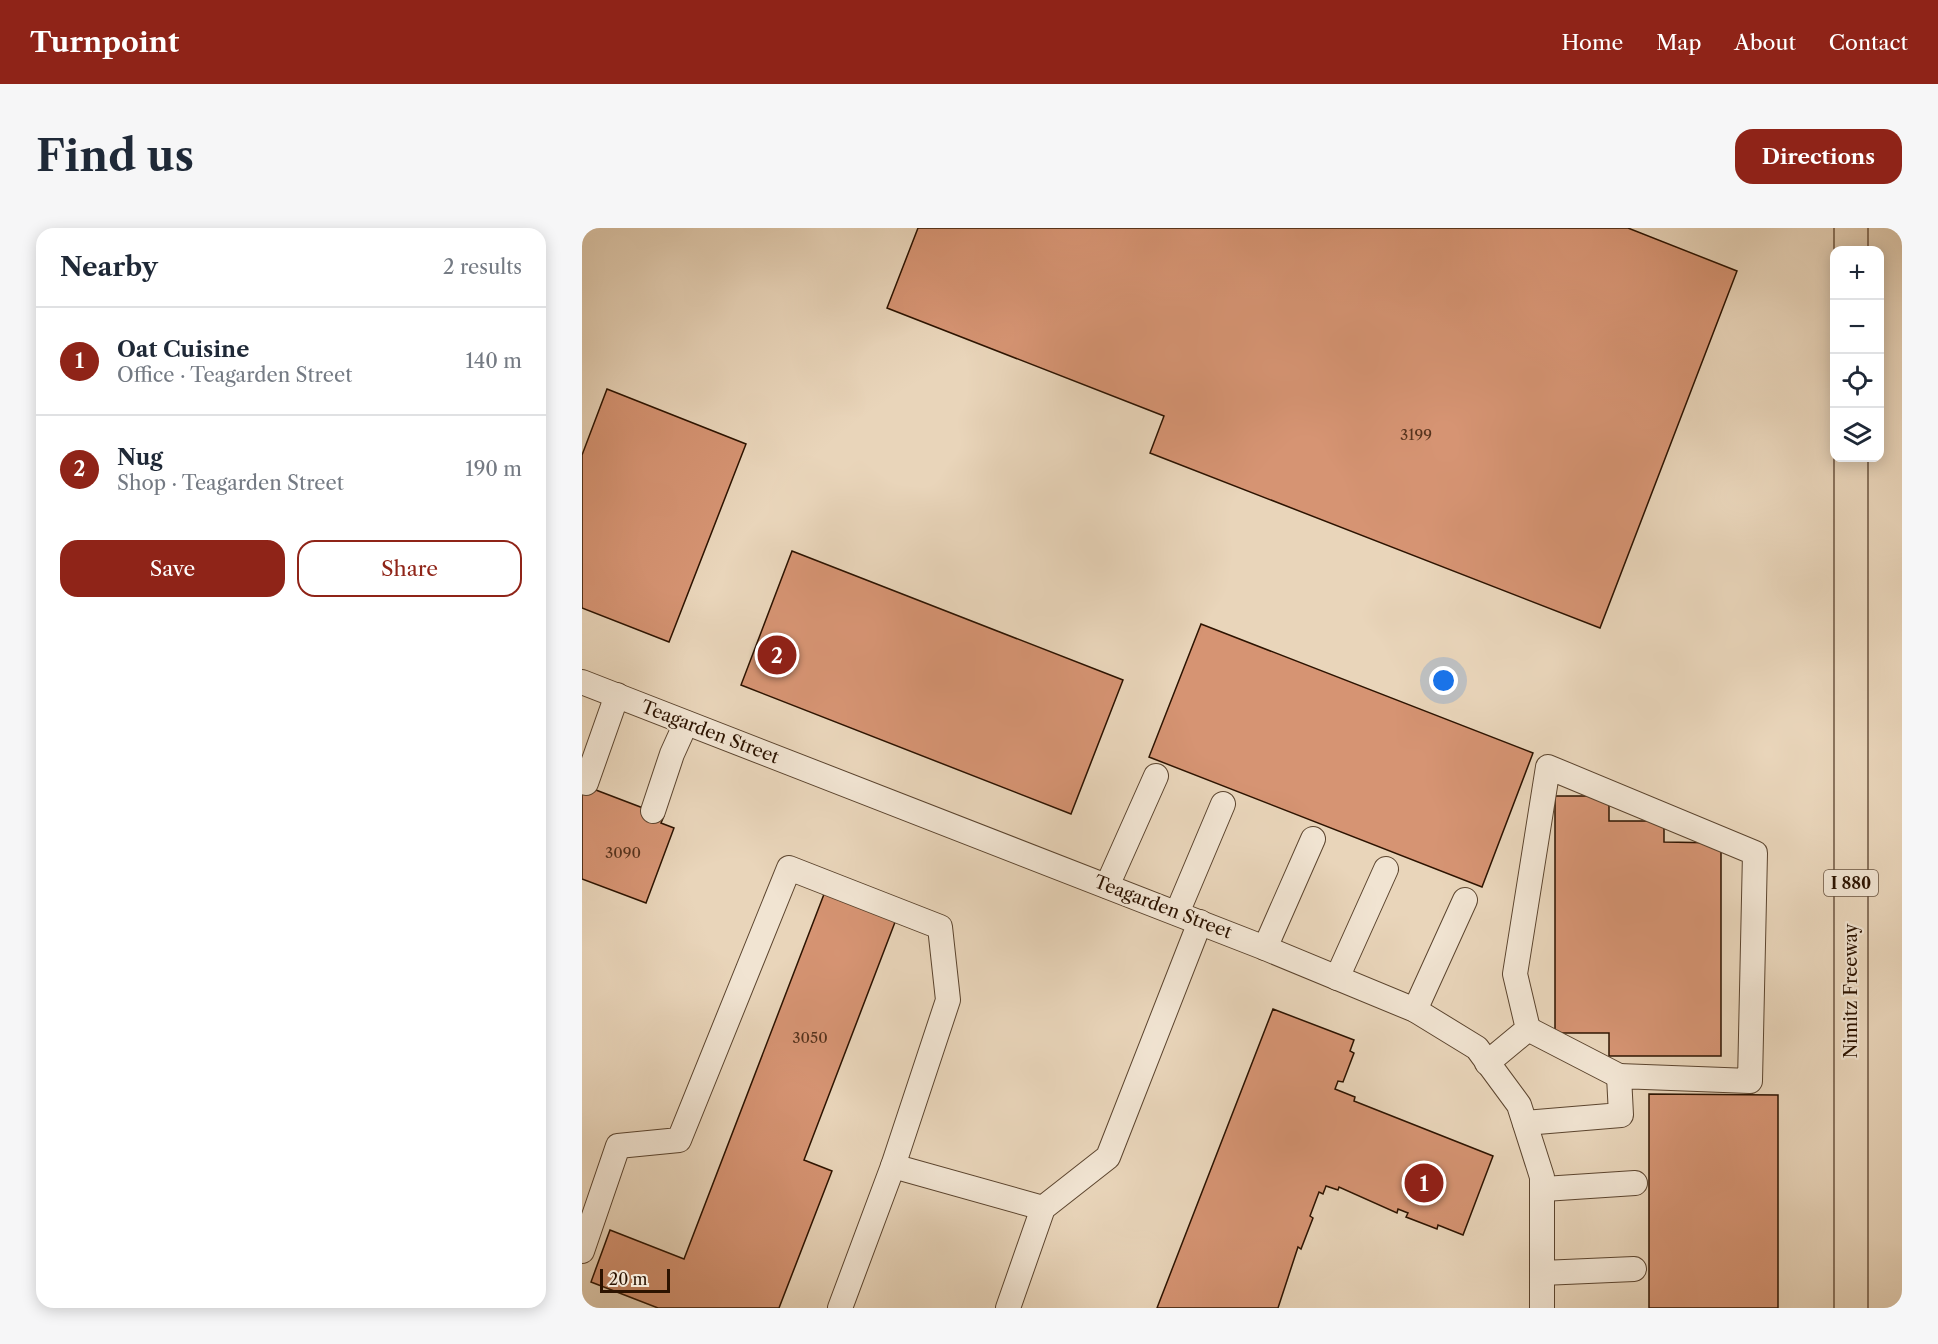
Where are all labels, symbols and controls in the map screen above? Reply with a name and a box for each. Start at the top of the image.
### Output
text: Turnpoint [30,25,179,59]
text: Home [1562,30,1623,55]
text: Map [1656,30,1701,55]
text: About [1734,30,1796,55]
text: Contact [1829,30,1908,55]
button: Directions [1735,129,1902,184]
text: Find us [36,130,194,182]
map controls [1830,246,1884,462]
button: + [1830,246,1884,300]
text: Nearby [60,251,158,283]
text: 2 results [443,255,522,279]
button: − [1830,300,1884,354]
text: Oat Cuisine [117,336,249,363]
text: 1 [75,349,84,373]
text: 140 m [465,349,522,373]
button: locate [1830,354,1884,408]
text: Office · Teagarden Street [117,363,352,387]
button: layers [1830,408,1884,462]
house number: 3199 [1400,425,1432,444]
text: Nug [117,444,163,471]
text: 2 [74,457,85,481]
text: 190 m [465,457,522,481]
text: Shop · Teagarden Street [117,471,344,495]
button: Save [60,540,285,597]
button: Share [297,540,522,597]
pin: 2 [758,632,796,678]
your location [1429,666,1458,695]
street label: Teagarden Street [638,696,783,769]
house number: 3090 [605,843,641,862]
road number: I 880 [1824,870,1878,896]
street label: Teagarden Street [1091,871,1236,944]
street label: Nimitz Freeway [1840,922,1862,1059]
house number: 3050 [792,1028,828,1047]
pin: 1 [1404,1160,1444,1206]
scale bar [600,1266,670,1294]
text: 20 m [609,1269,648,1289]

